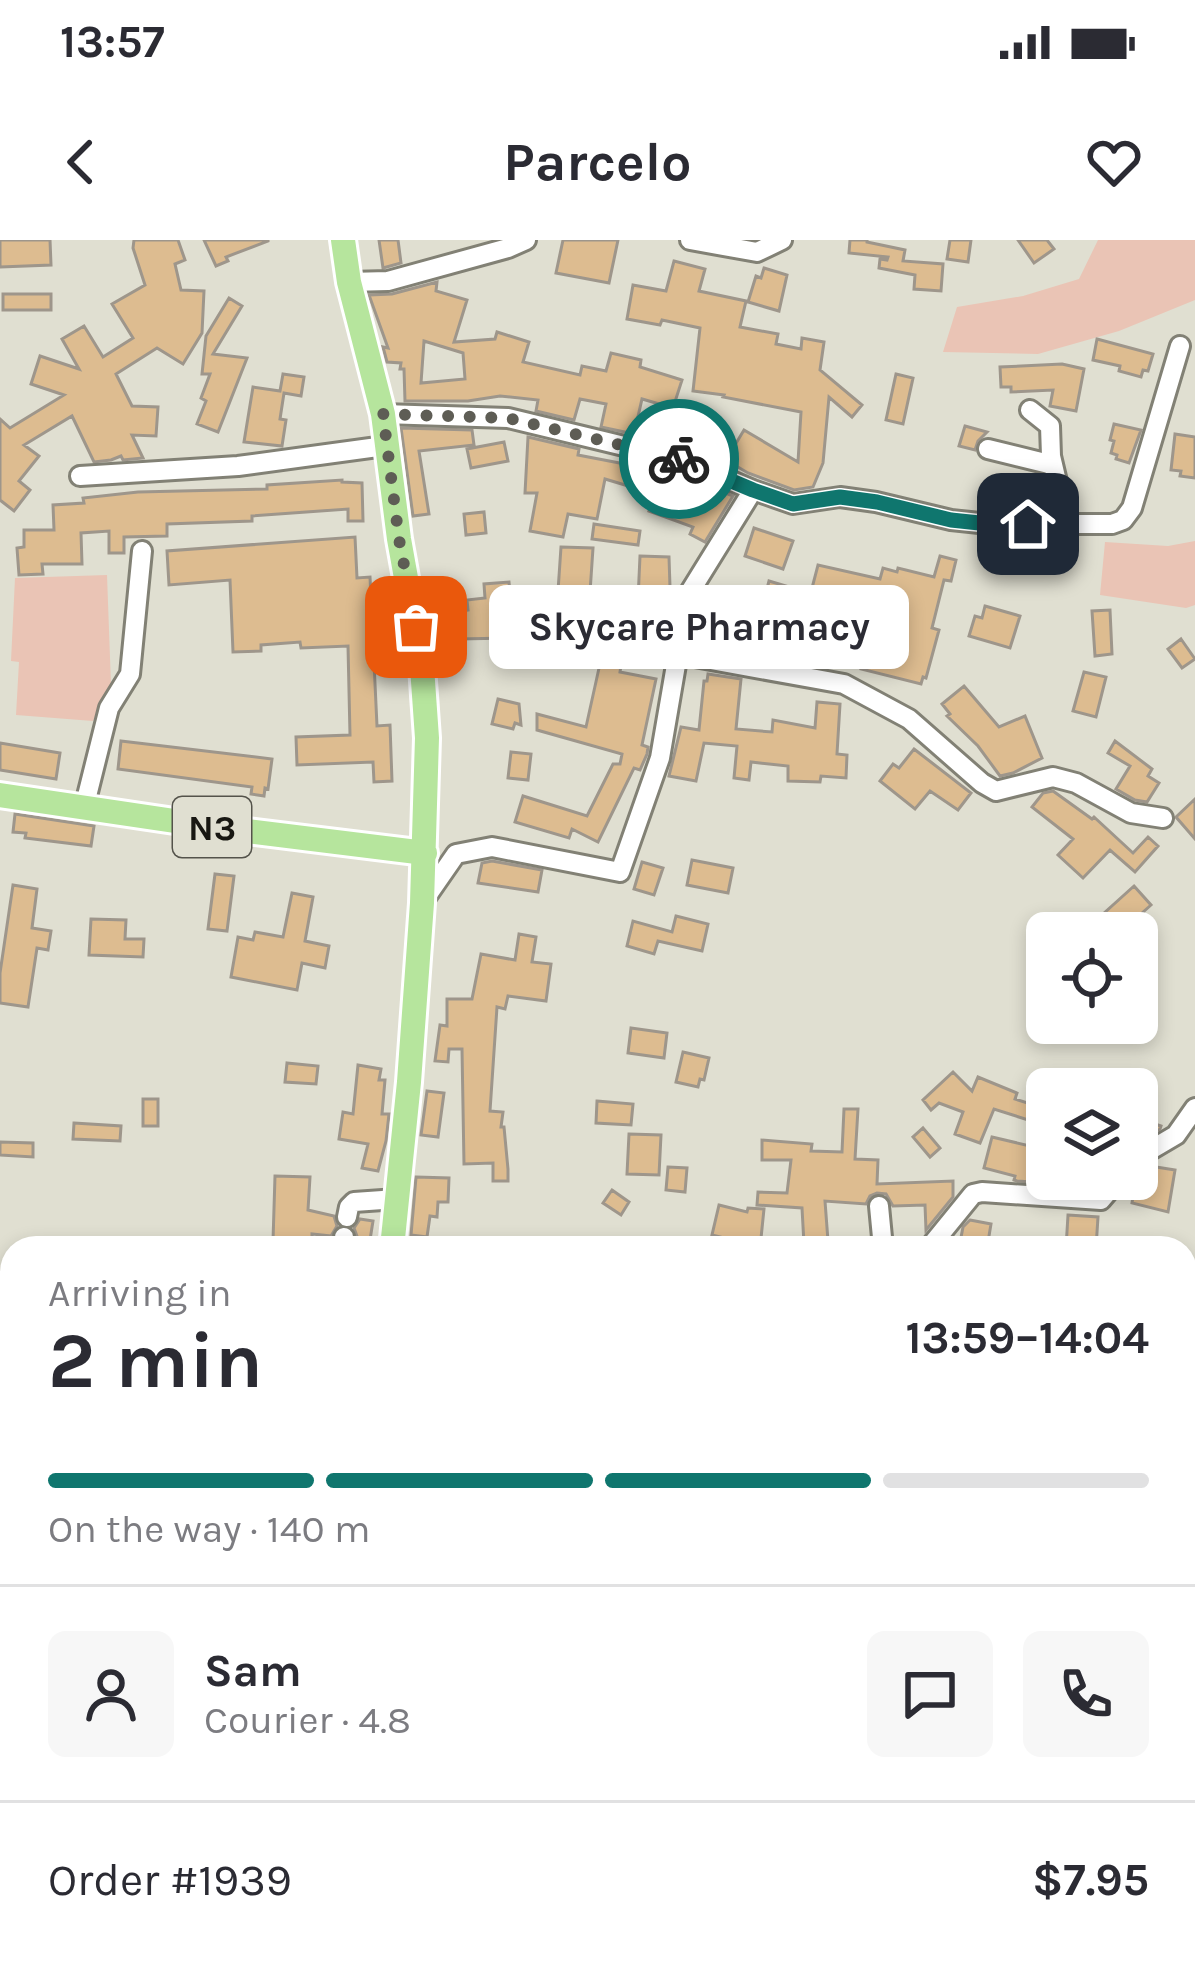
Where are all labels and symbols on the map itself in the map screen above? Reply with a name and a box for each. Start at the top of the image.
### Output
courier [619,399,739,519]
pin [977,473,1079,575]
pin [365,576,467,678]
callout: Skycare Pharmacy [488,585,908,669]
road number: N3 [173,797,251,857]

